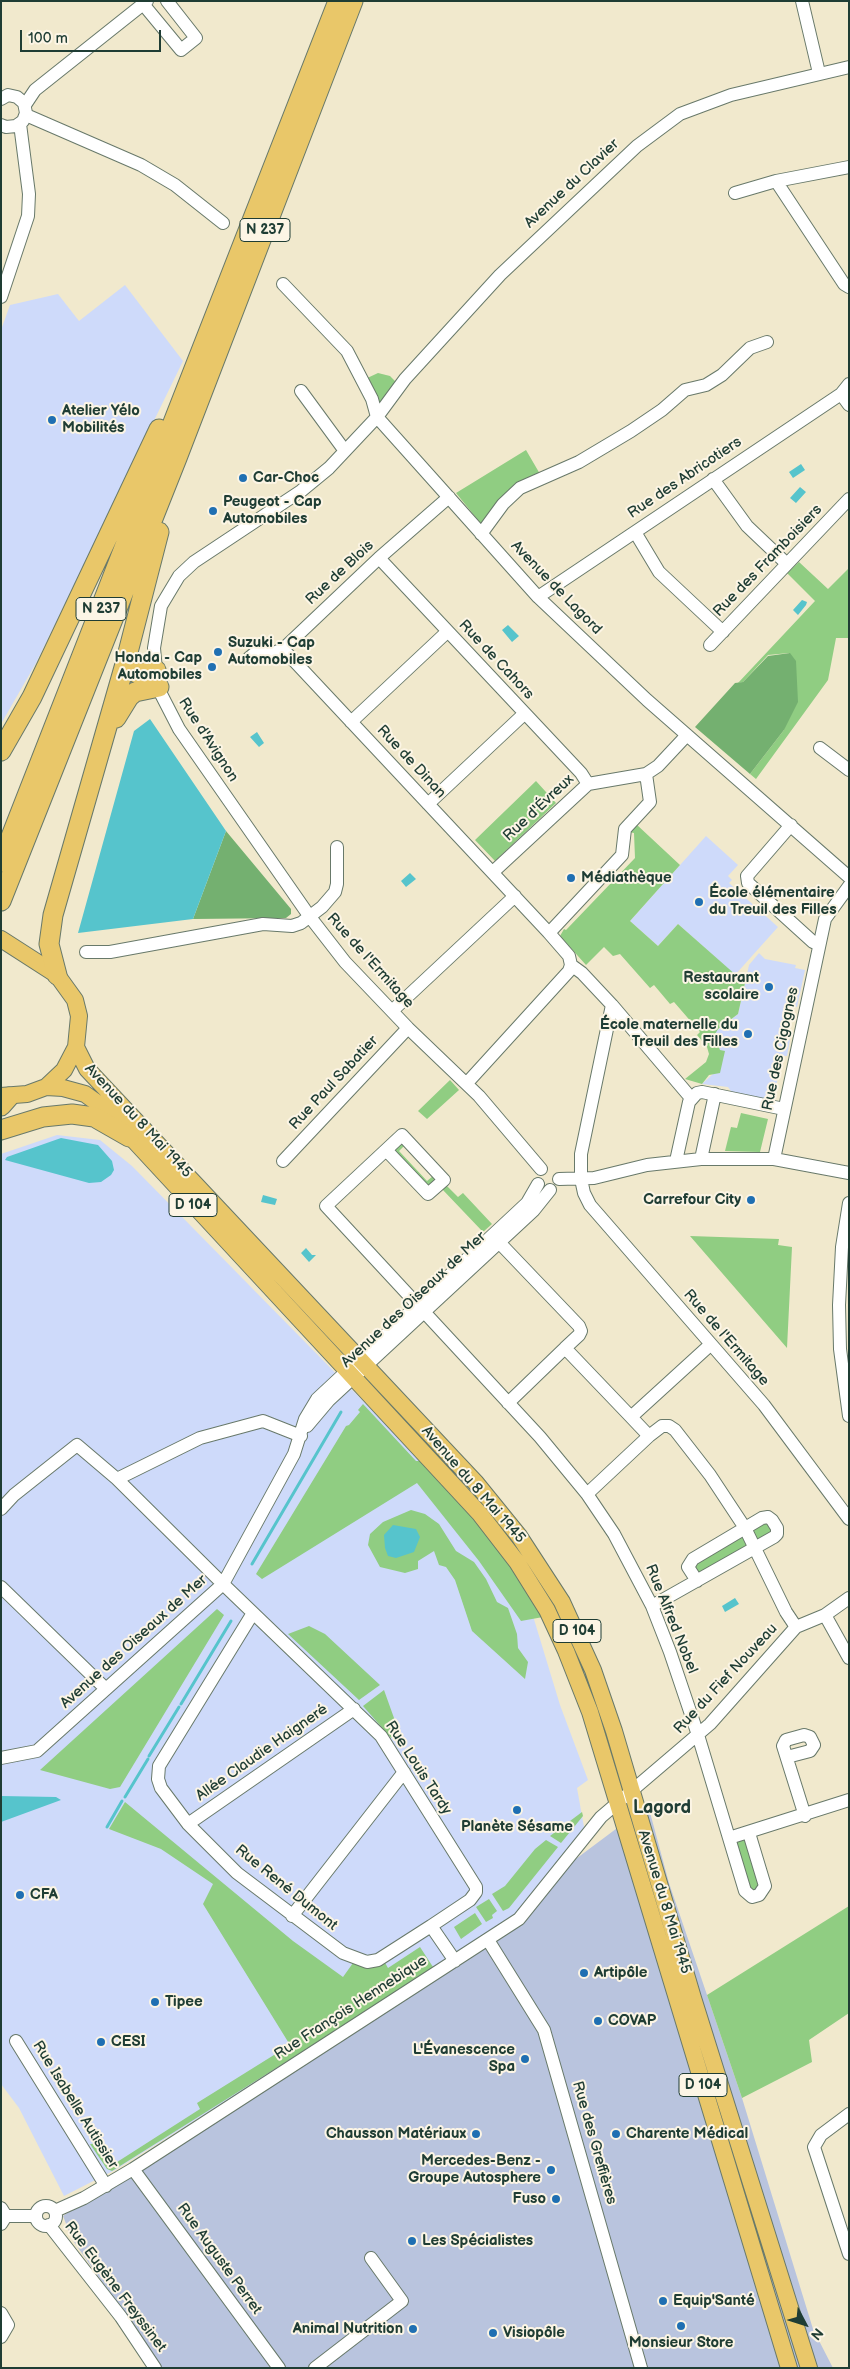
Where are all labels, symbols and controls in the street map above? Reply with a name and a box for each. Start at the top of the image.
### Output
scale bar [22,20,164,52]
text: 100 m [28,29,68,48]
street label: Avenue du Clavier [521,136,623,232]
road number: N 237 [240,218,290,242]
place label: Atelier Yélo Mobilités [62,402,140,437]
marker: Atelier Yélo Mobilités [46,414,58,426]
street label: Rue des Abricotiers [625,433,745,523]
place label: Car-Choc [253,469,319,487]
marker: Car-Choc [237,472,249,484]
place label: Peugeot - Cap Automobiles [223,493,322,528]
street label: Rue des Framboisiers [710,501,826,621]
marker: Peugeot - Cap Automobiles [207,505,219,517]
street label: Rue de Blois [302,537,378,609]
street label: Avenue de Lagord [507,537,605,639]
road number: N 237 [76,598,126,620]
street label: Rue de Cahors [455,616,537,704]
place label: Suzuki - Cap Automobiles [228,634,315,669]
marker: Suzuki - Cap Automobiles [212,646,224,658]
place label: Honda - Cap Automobiles [115,649,202,684]
marker: Honda - Cap Automobiles [206,661,218,673]
street label: Rue d'Avignon [174,695,242,785]
street label: Rue de Dinan [373,722,449,802]
street label: Rue d'Évreux [500,771,578,845]
place label: Médiathèque [581,869,672,887]
marker: Médiathèque [565,872,577,884]
place label: École élémentaire du Treuil des Filles [709,884,837,919]
marker: École élémentaire du Treuil des Filles [693,896,705,908]
street label: Rue de l'Ermitage [323,910,417,1012]
place label: Restaurant scolaire [683,969,759,1004]
marker: Restaurant scolaire [763,981,775,993]
street label: Rue des Cigognes [759,986,803,1112]
place label: École maternelle du Treuil des Filles [600,1016,738,1051]
marker: École maternelle du Treuil des Filles [742,1028,754,1040]
street label: Rue Paul Sabatier [286,1032,382,1134]
street label: Avenue du 8 Mai 1945 [80,1060,196,1182]
place label: Carrefour City [643,1191,741,1209]
road number: D 104 [169,1194,217,1216]
marker: Carrefour City [745,1194,757,1206]
street label: Avenue des Oiseaux de Mer [338,1228,490,1372]
street label: Rue de l'Ermitage [679,1286,773,1390]
street label: Avenue du 8 Mai 1945 [417,1423,529,1547]
street label: Rue Alfred Nobel [641,1562,701,1676]
street label: Avenue des Oiseaux de Mer [57,1571,211,1713]
road number: D 104 [553,1620,601,1642]
street label: Rue du Fief Nouveau [670,1620,782,1738]
street label: Allée Claudie Haigneré [193,1701,331,1805]
street label: Rue Louis Tardy [381,1718,455,1818]
district label: Lagord [633,1797,691,1819]
marker: Planète Sésame [511,1804,523,1816]
place label: Planète Sésame [461,1818,573,1836]
street label: Avenue du 8 Mai 1945 [634,1828,694,1976]
street label: Rue René Dumont [231,1841,341,1935]
place label: CFA [30,1886,58,1904]
marker: CFA [14,1889,26,1901]
street label: Rue François Hennebique [271,1952,431,2064]
place label: Artipôle [594,1964,647,1982]
marker: Artipôle [578,1967,590,1979]
place label: Tipee [165,1993,203,2011]
marker: Tipee [149,1996,161,2008]
place label: COVAP [608,2012,656,2030]
marker: COVAP [592,2015,604,2027]
place label: CESI [111,2033,146,2051]
marker: CESI [95,2036,107,2048]
street label: Rue Isabelle Autissier [28,2038,122,2172]
place label: L'Évanescence Spa [413,2041,515,2076]
marker: L'Évanescence Spa [519,2053,531,2065]
road number: D 104 [679,2074,727,2096]
street label: Rue des Greffières [568,2079,620,2207]
place label: Chausson Matériaux [326,2125,466,2143]
place label: Charente Médical [626,2125,748,2143]
marker: Chausson Matériaux [470,2128,482,2140]
marker: Charente Médical [610,2128,622,2140]
place label: Mercedes-Benz - Groupe Autosphere [408,2152,541,2187]
marker: Mercedes-Benz - Groupe Autosphere [545,2164,557,2176]
place label: Fuso [513,2190,546,2208]
marker: Fuso [550,2193,562,2205]
street label: Rue Auguste Perret [173,2200,265,2318]
street label: Rue Eugène Freyssinet [60,2218,170,2356]
place label: Les Spécialistes [422,2232,533,2250]
marker: Les Spécialistes [406,2235,418,2247]
place label: Equip'Santé [673,2292,755,2310]
marker: Equip'Santé [657,2295,669,2307]
north arrow [780,2299,830,2349]
place label: Animal Nutrition [293,2320,403,2338]
marker: Monsieur Store [675,2320,687,2332]
marker: Animal Nutrition [407,2323,419,2335]
place label: Visiopôle [503,2324,565,2342]
text: N [807,2324,827,2343]
marker: Visiopôle [487,2327,499,2339]
place label: Monsieur Store [629,2334,733,2352]

